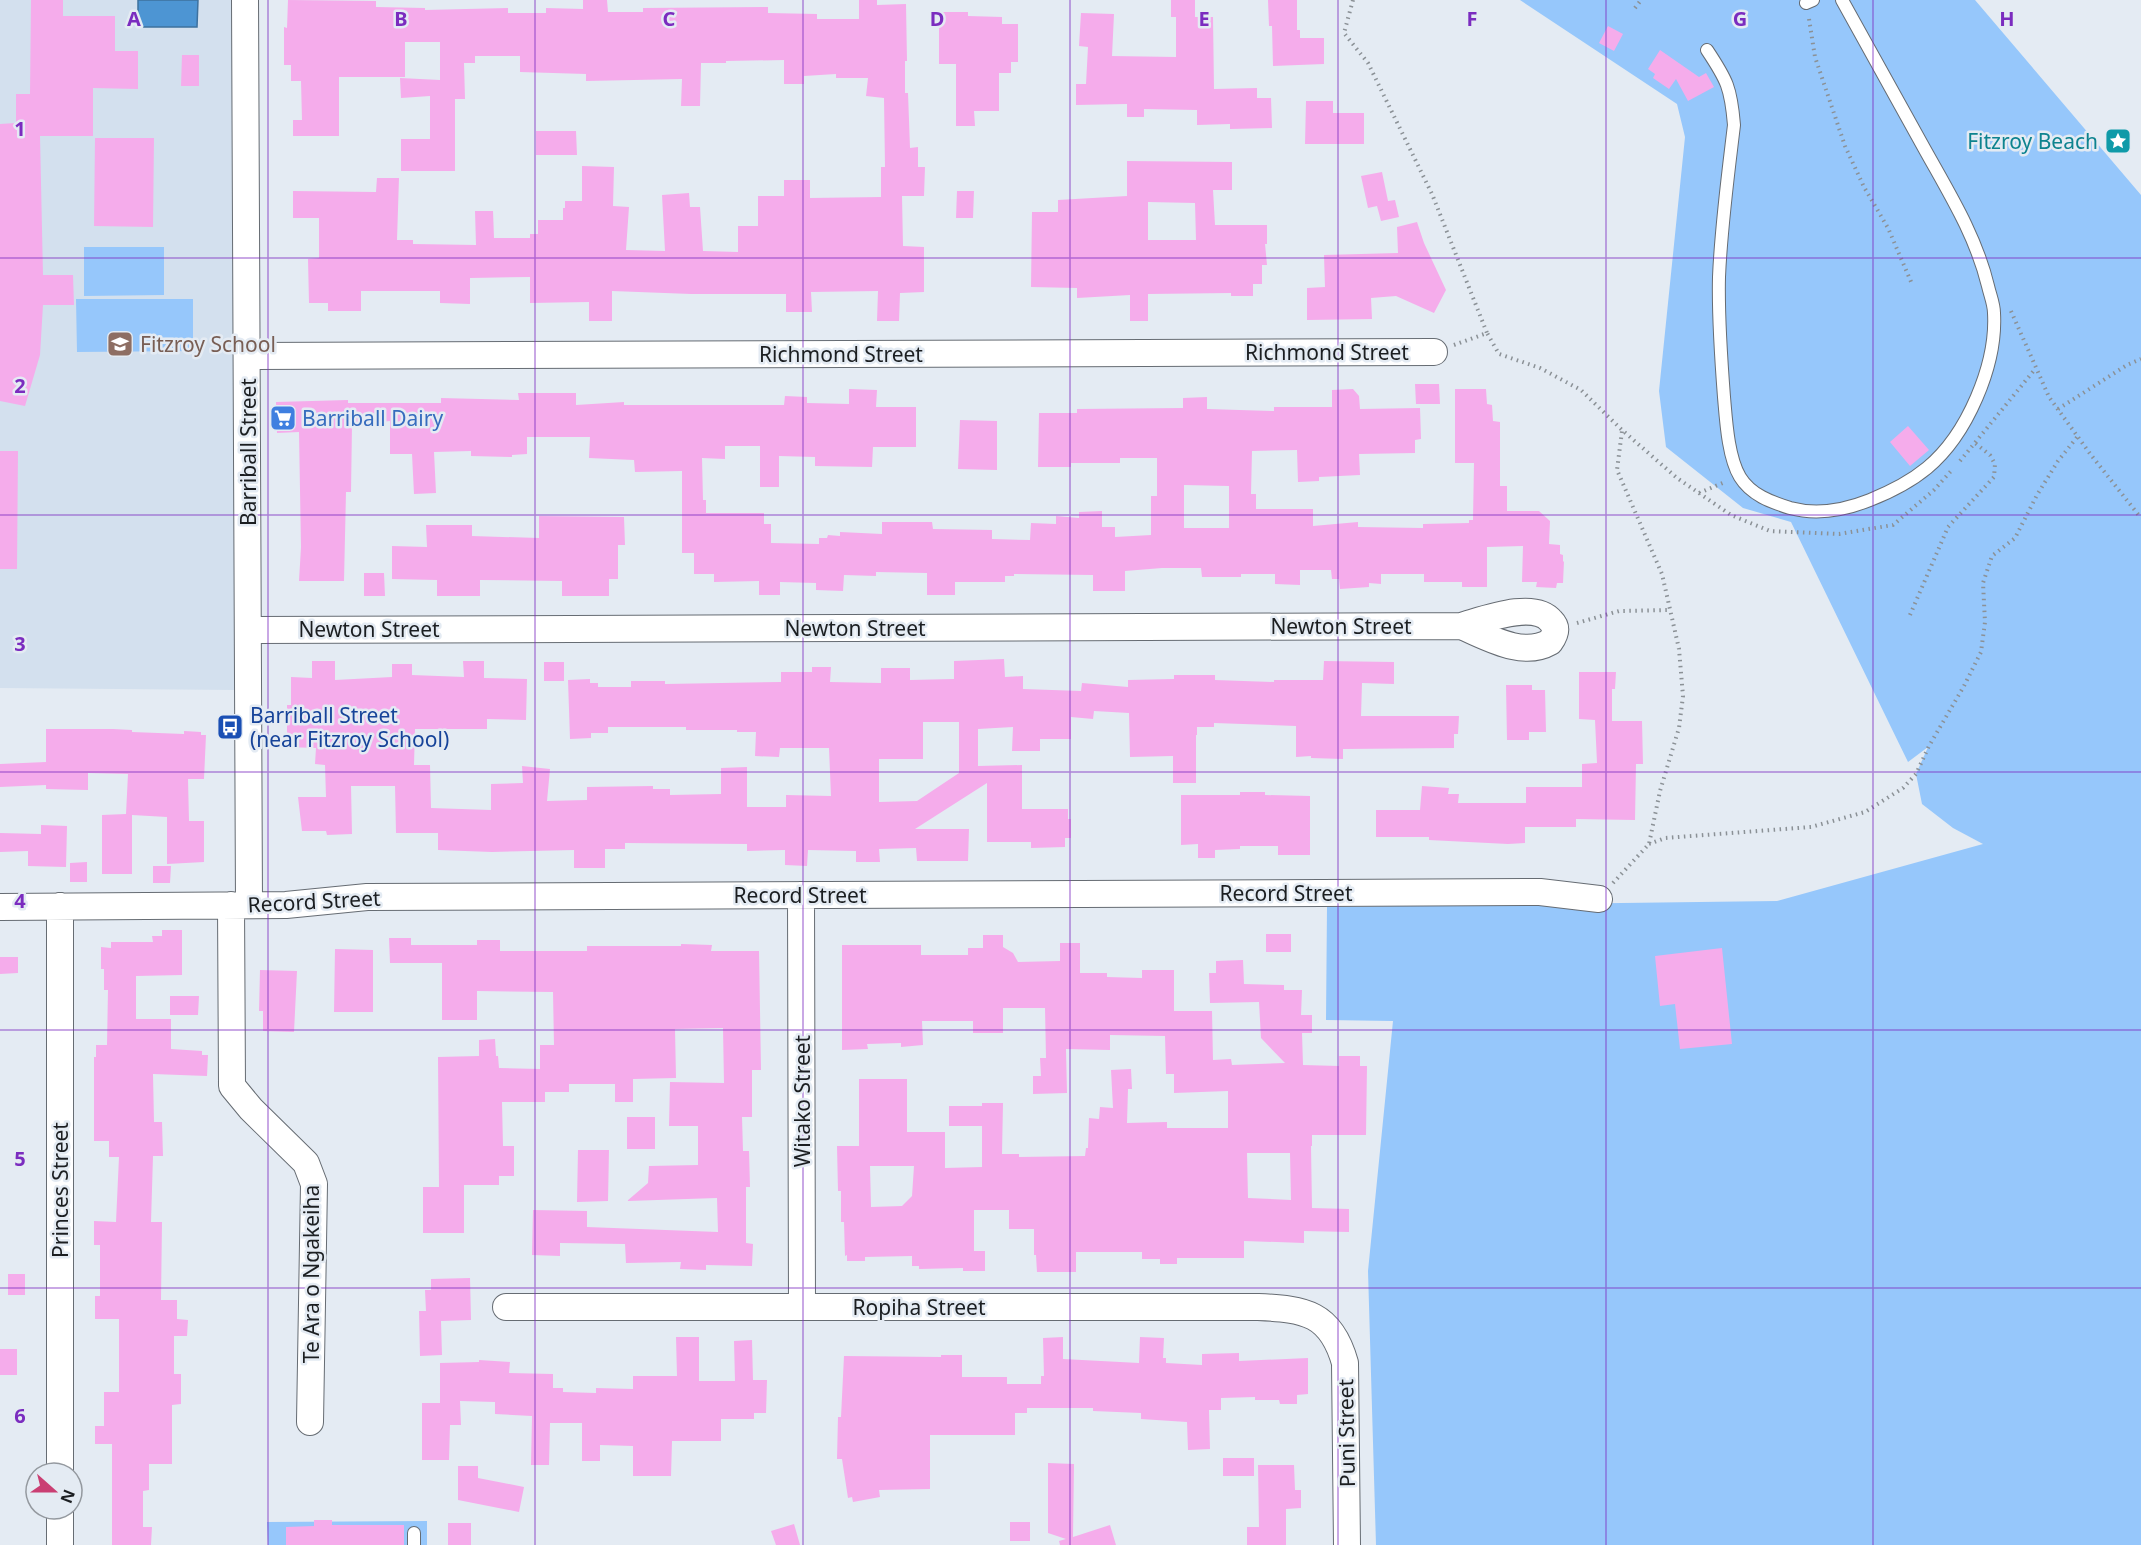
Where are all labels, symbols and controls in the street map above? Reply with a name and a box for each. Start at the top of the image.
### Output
text: A [127,5,141,32]
text: B [394,5,408,32]
text: C [663,5,676,32]
text: D [930,5,944,32]
text: E [1198,5,1210,32]
text: F [1467,5,1477,32]
text: G [1733,5,1747,32]
text: H [1999,5,2015,32]
text: 1 [14,115,26,142]
place icon: Fitzroy Beach [2103,126,2133,156]
place label: Fitzroy Beach [1967,127,2098,155]
school or university icon: Fitzroy School [105,329,135,359]
place label: Fitzroy School [140,330,276,358]
street label: Richmond Street [1245,338,1409,366]
street label: Richmond Street [759,340,923,368]
text: 2 [14,372,26,399]
street label: Barriball Street [234,378,262,526]
supermarket icon: Barriball Dairy [268,403,298,433]
place label: Barriball Dairy [302,404,443,432]
street label: Newton Street [1270,612,1412,640]
street label: Newton Street [784,614,926,642]
street label: Newton Street [298,615,440,643]
text: 3 [14,630,26,657]
place label: Barriball Street (near Fitzroy School) [250,701,449,753]
bus stop icon: Barriball Street (near Fitzroy School) [215,712,245,742]
street label: Record Street [1220,879,1353,907]
street label: Record Street [734,881,867,909]
street label: Record Street [247,884,382,918]
text: 4 [14,887,26,914]
street label: Witako Street [788,1034,816,1167]
street label: Princes Street [46,1122,74,1258]
text: 5 [14,1145,26,1172]
street label: Te Ara o Ngakeiha [297,1185,325,1363]
street label: Ropiha Street [853,1293,986,1321]
street label: Puni Street [1331,1378,1361,1487]
text: 6 [14,1402,26,1429]
north arrow [24,1461,84,1521]
text: N [55,1486,81,1506]

